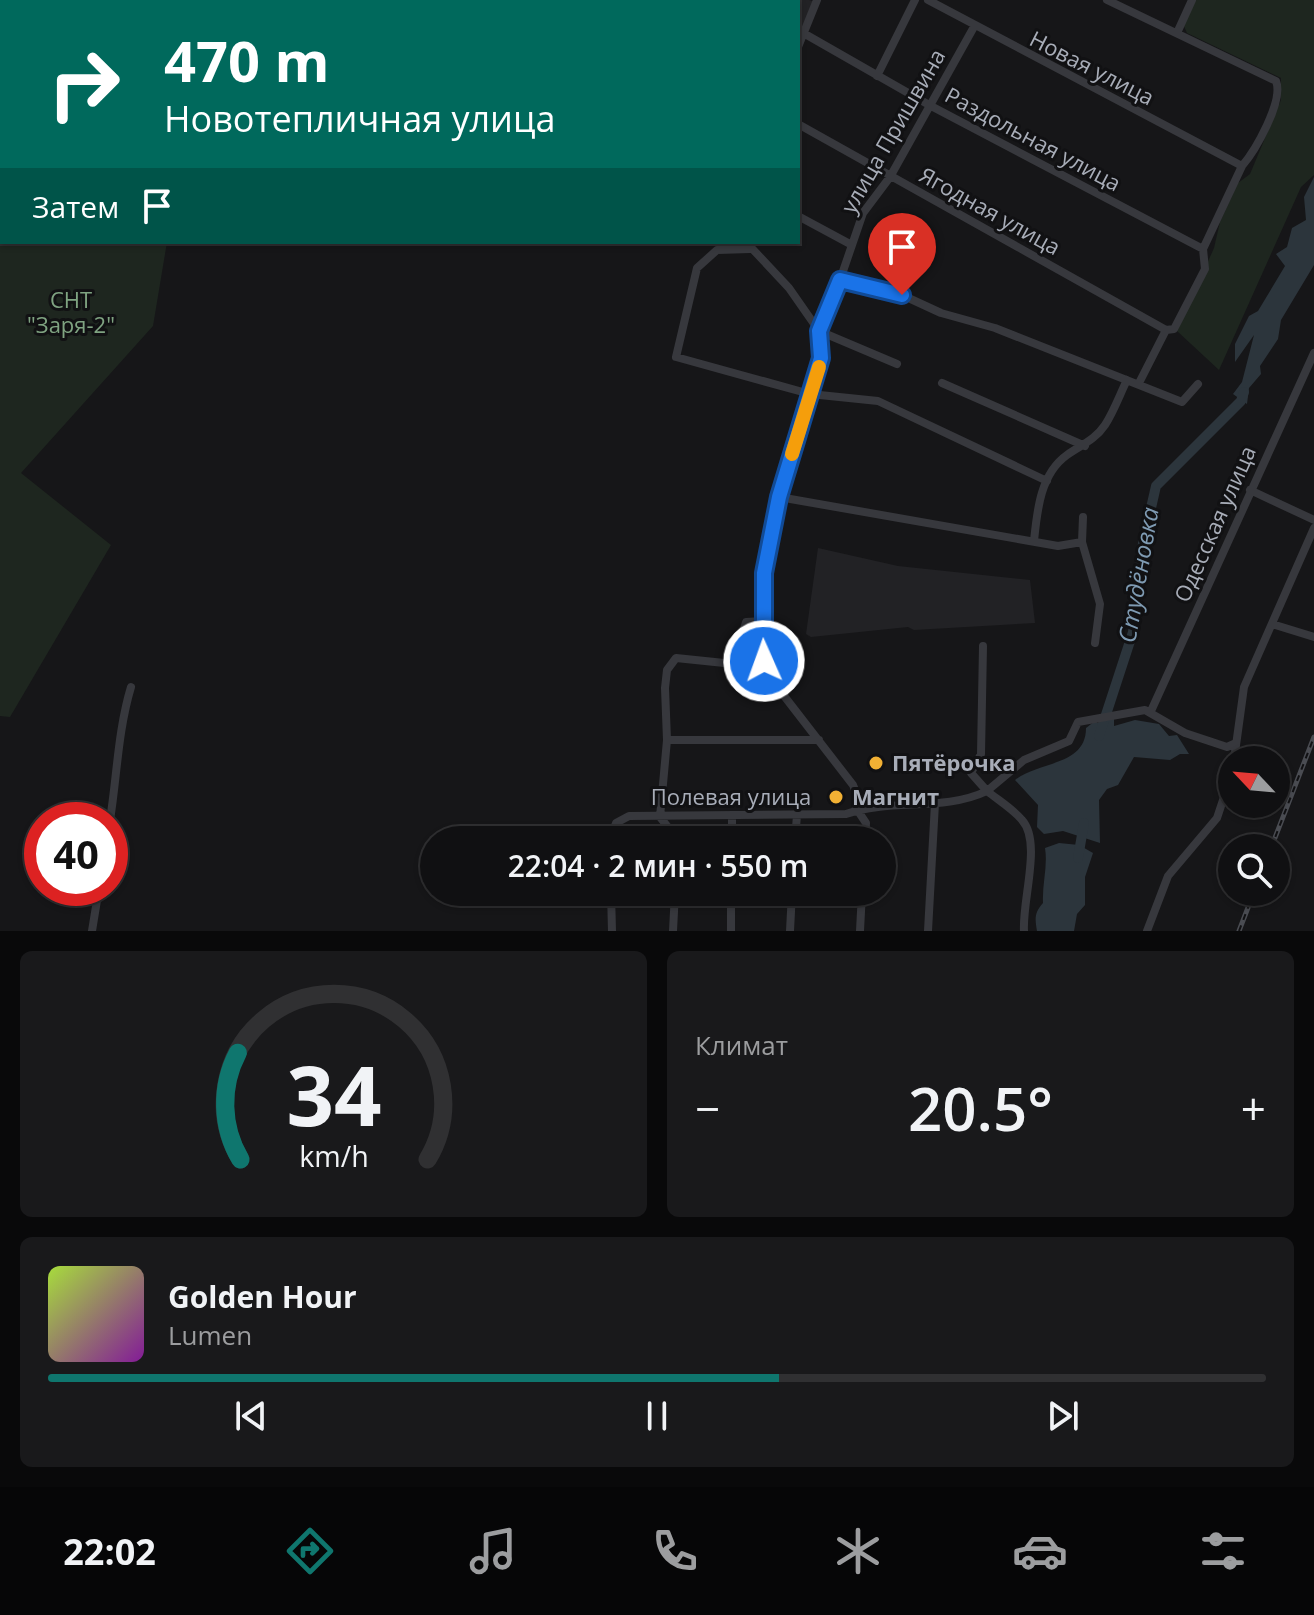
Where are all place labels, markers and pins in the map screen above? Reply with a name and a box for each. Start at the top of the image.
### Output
pin [868,213,936,295]
place label: Пятёрочка [892,747,1015,777]
marker: Пятёрочка [867,754,885,772]
place label: Магнит [852,781,939,811]
marker: Магнит [827,788,845,806]

